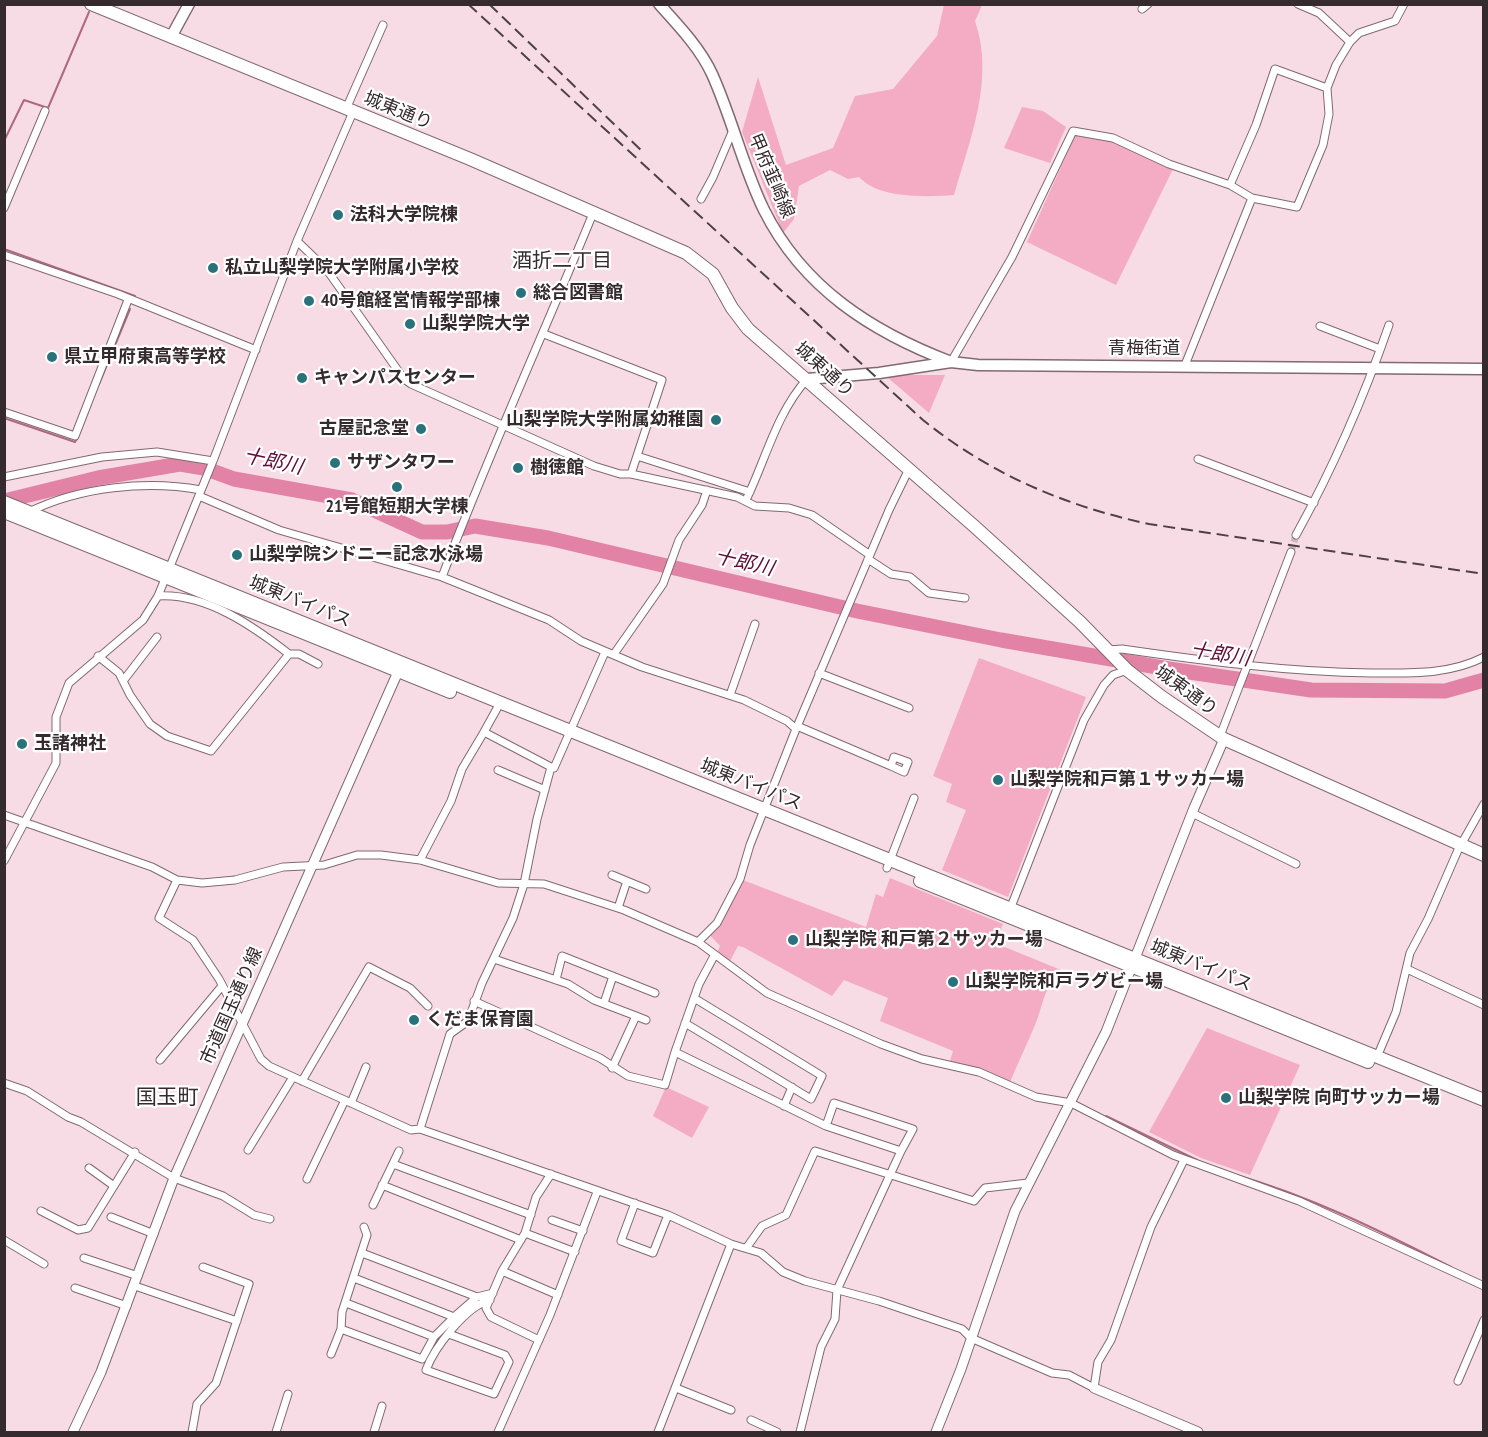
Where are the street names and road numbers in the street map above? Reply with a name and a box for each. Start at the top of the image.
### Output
street label: 城東通り [361,88,435,134]
street label: 甲府韮崎線 [743,130,799,222]
street label: 城東通り [790,338,858,402]
street label: 青梅街道 [1108,338,1180,360]
street label: 城東バイパス [246,572,354,632]
street label: 城東通り [1151,661,1221,721]
street label: 城東バイパス [697,755,805,815]
street label: 城東バイパス [1147,936,1255,996]
street label: 市道国玉通り線 [197,944,267,1068]

